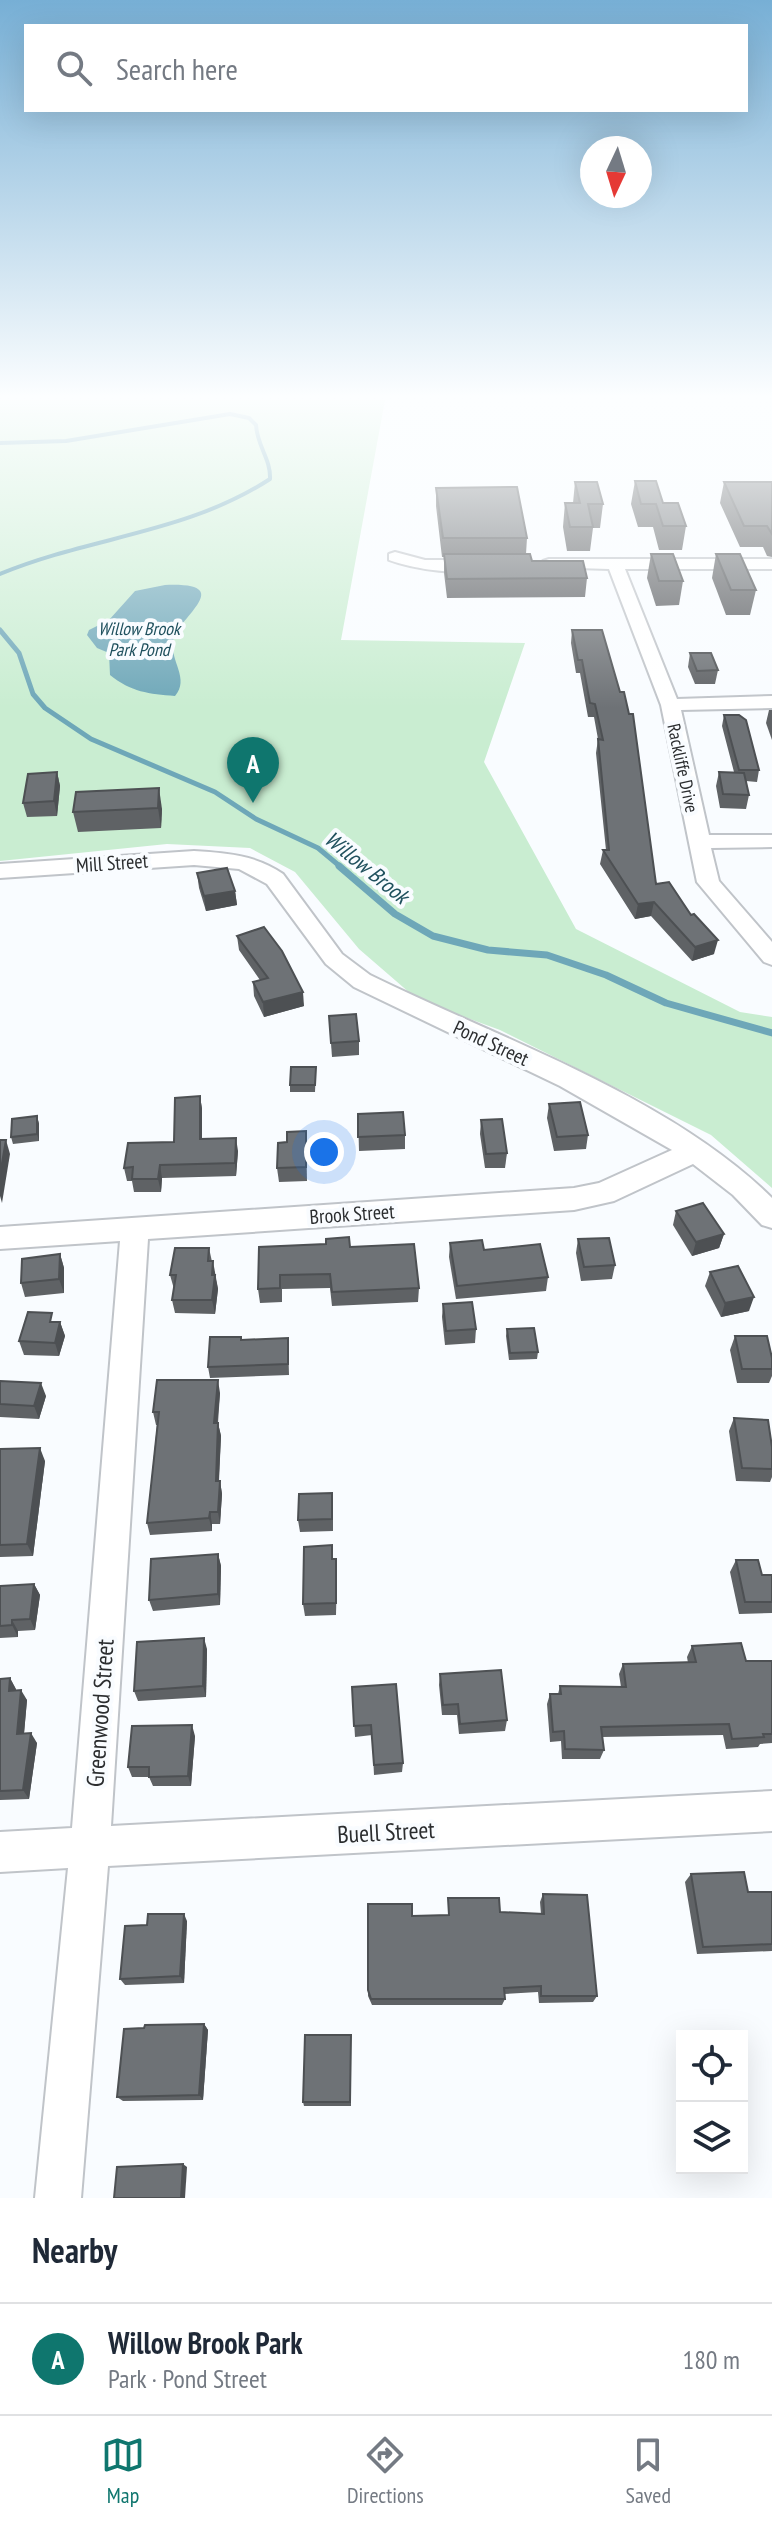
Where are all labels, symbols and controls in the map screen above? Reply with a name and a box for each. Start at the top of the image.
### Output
search box [24,24,748,112]
icon: search [52,46,96,90]
text: Search here [116,49,238,88]
north arrow [580,136,652,208]
water label: Willow Brook Park Pond [98,617,182,661]
street label: Rackliffe Drive [662,721,704,815]
pin: A [227,737,279,803]
water label: Willow Brook [319,825,417,911]
street label: Mill Street [75,847,149,878]
street label: Pond Street [449,1014,533,1072]
your location [304,1132,344,1172]
street label: Brook Street [309,1198,396,1230]
street label: Greenwood Street [79,1638,121,1788]
street label: Buell Street [336,1814,436,1850]
map controls [676,2030,748,2174]
button: locate [676,2030,748,2102]
button: layers [676,2102,748,2174]
text: Nearby [32,2228,117,2272]
text: Willow Brook Park [108,2323,303,2362]
text: A [51,2343,65,2376]
text: 180 m [682,2343,740,2376]
text: Park · Pond Street [108,2362,267,2395]
tab: Map [101,2433,145,2509]
tab: Directions [347,2433,424,2509]
tab: Saved [626,2433,671,2509]

